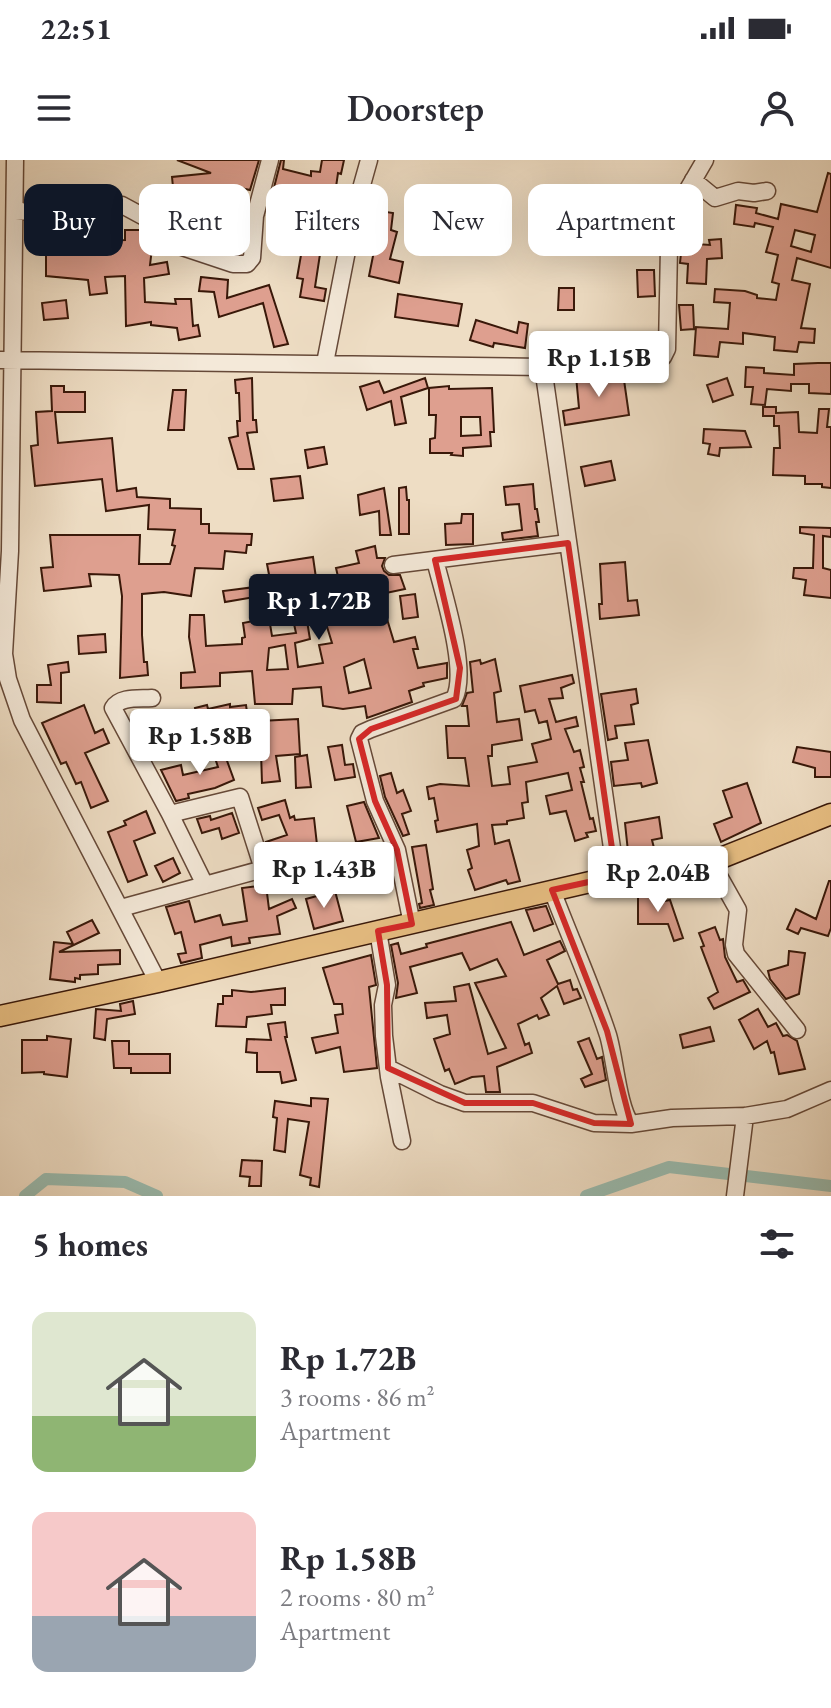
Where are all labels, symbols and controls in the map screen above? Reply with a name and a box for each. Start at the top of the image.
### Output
text: 22:51 [40,9,112,48]
text: Doorstep [347,85,484,132]
icon: menu [32,86,76,130]
icon: person [755,86,799,130]
chip: Buy [24,184,123,256]
chip: Rent [139,184,250,256]
chip: Filters [266,184,388,256]
chip: New [404,184,512,256]
chip: Apartment [528,184,703,256]
pin: Rp 1.15B [516,331,682,399]
text: Rp 1.15B [547,340,651,374]
pin: Rp 1.72B [236,574,402,642]
text: Rp 1.72B [267,583,371,617]
pin: Rp 1.58B [117,709,283,777]
text: Rp 1.58B [148,718,252,752]
pin: Rp 1.43B [241,842,407,910]
pin: Rp 2.04B [575,846,741,914]
text: Rp 1.43B [272,851,376,885]
text: Rp 2.04B [606,855,710,889]
text: 5 homes [32,1222,148,1266]
icon: filters [755,1222,799,1266]
text: Rp 1.72B [280,1336,416,1380]
icon: home [96,1344,192,1440]
text: 3 rooms · 86 m² [280,1380,435,1414]
text: Apartment [280,1414,390,1448]
text: Rp 1.58B [280,1536,416,1580]
icon: home [96,1544,192,1640]
text: 2 rooms · 80 m² [280,1580,435,1614]
text: Apartment [280,1614,390,1648]

